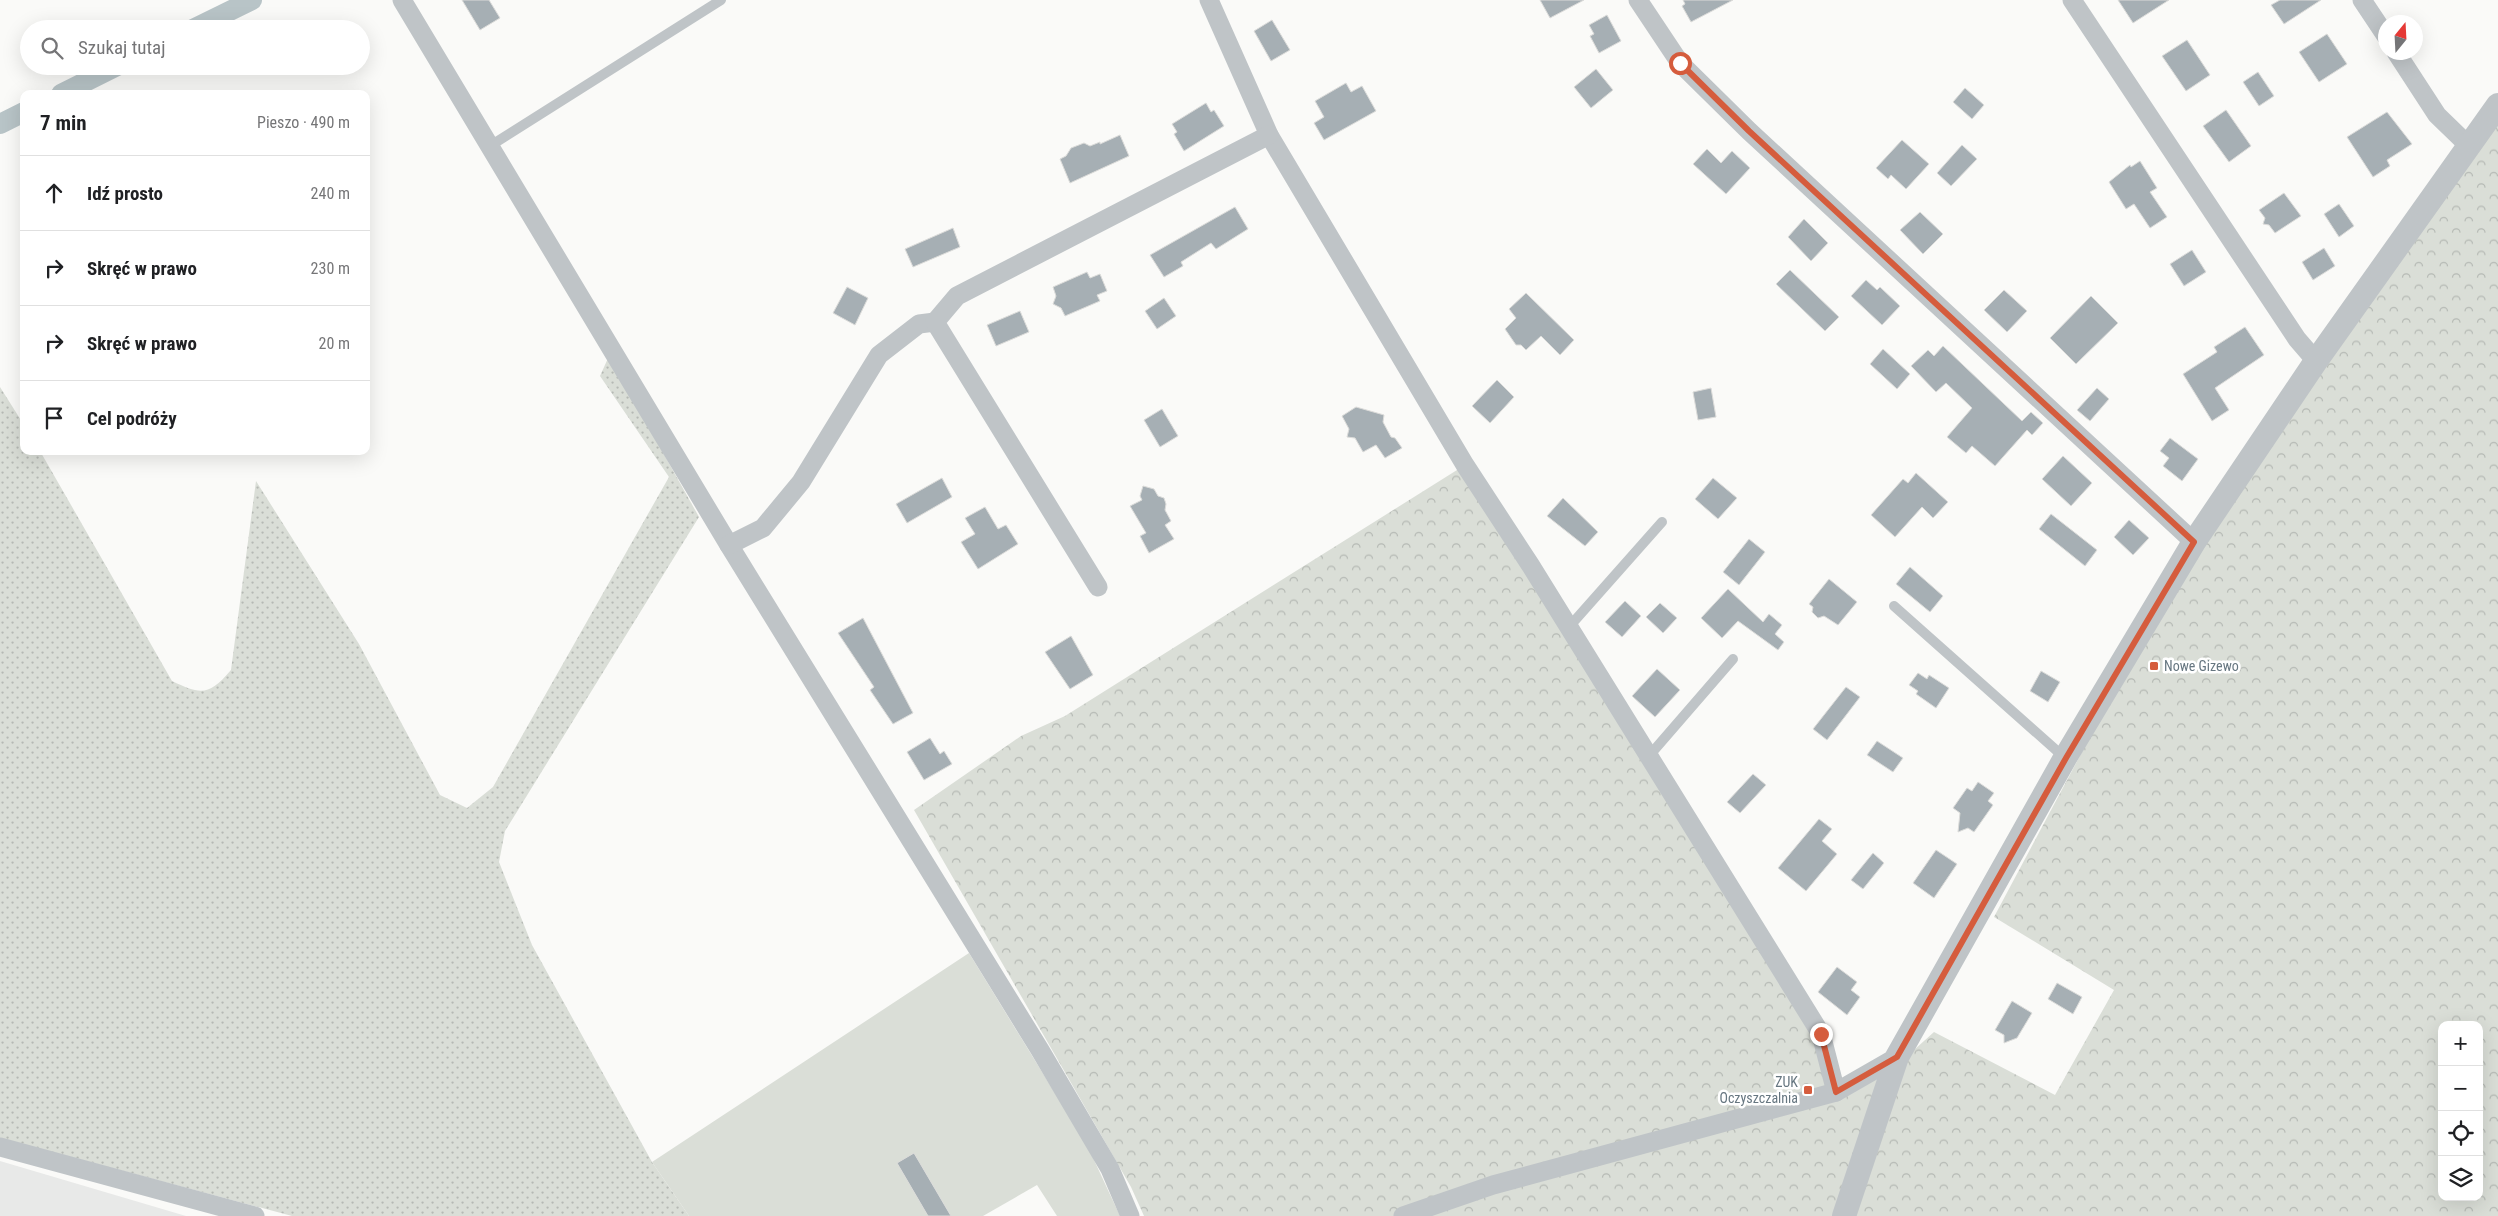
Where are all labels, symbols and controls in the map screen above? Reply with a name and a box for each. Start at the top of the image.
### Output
north arrow [2378,15,2423,60]
search box [20,20,370,75]
icon: search [38,34,66,62]
text: Szukaj tutaj [78,36,165,59]
route start [1669,52,1692,75]
text: 7 min [40,111,87,135]
text: Pieszo · 490 m [257,113,350,132]
icon: ahead [40,179,68,207]
text: Idź prosto [87,182,163,205]
text: 240 m [311,184,350,203]
icon: right [40,254,68,282]
text: Skręć w prawo [87,257,197,280]
text: 230 m [311,259,350,278]
icon: right [40,329,68,357]
text: Skręć w prawo [87,332,197,355]
text: 20 m [318,334,350,353]
icon: arrive [40,404,68,432]
text: Cel podróży [87,407,177,430]
place label: Nowe Gizewo [2164,658,2239,674]
marker: Nowe Gizewo [2148,660,2160,672]
map controls [2438,1021,2483,1201]
button: + [2438,1021,2483,1066]
route end [1810,1023,1833,1046]
button: − [2438,1066,2483,1111]
place label: ZUK Oczyszczalnia [1719,1074,1798,1106]
marker: ZUK Oczyszczalnia [1802,1084,1814,1096]
button: locate [2438,1111,2483,1156]
button: layers [2438,1156,2483,1201]

